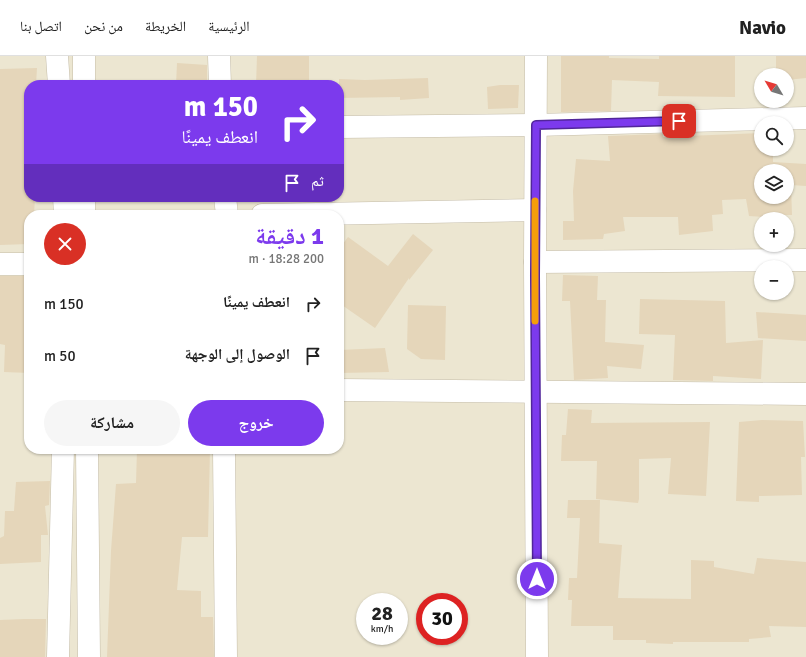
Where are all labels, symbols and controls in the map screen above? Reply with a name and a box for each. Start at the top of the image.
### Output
text: Navio [739,16,786,40]
text: اتصل بنا [20,18,62,35]
text: من نحن [84,18,123,35]
text: الخريطة [145,18,186,35]
text: الرئيسية [208,18,250,35]
north arrow [754,68,794,108]
map controls [754,68,794,300]
text: 150 m [184,90,258,124]
icon: right [272,96,324,148]
pin [662,104,696,138]
icon: arrive [668,110,690,132]
button: search [754,116,794,156]
text: انعطف يمينًا [181,126,258,148]
button: layers [754,164,794,204]
icon: arrive [281,172,303,194]
text: ثم [311,172,324,190]
button: + [754,212,794,252]
text: 1 دقيقة [255,221,324,251]
button: close [44,223,86,265]
text: 200 m · 18:28 [248,251,324,267]
button: − [754,260,794,300]
text: انعطف يمينًا [223,293,290,311]
icon: right [302,293,324,315]
text: 150 m [44,295,84,313]
text: الوصول إلى الوجهة [185,345,290,363]
icon: arrive [302,345,324,367]
text: 50 m [44,347,75,365]
button: مشاركة [44,400,180,446]
button: خروج [188,400,324,446]
position arrow [516,558,558,600]
speed limit sign: 30 [416,593,468,645]
text: 28 [371,601,393,626]
text: km/h [371,623,393,635]

